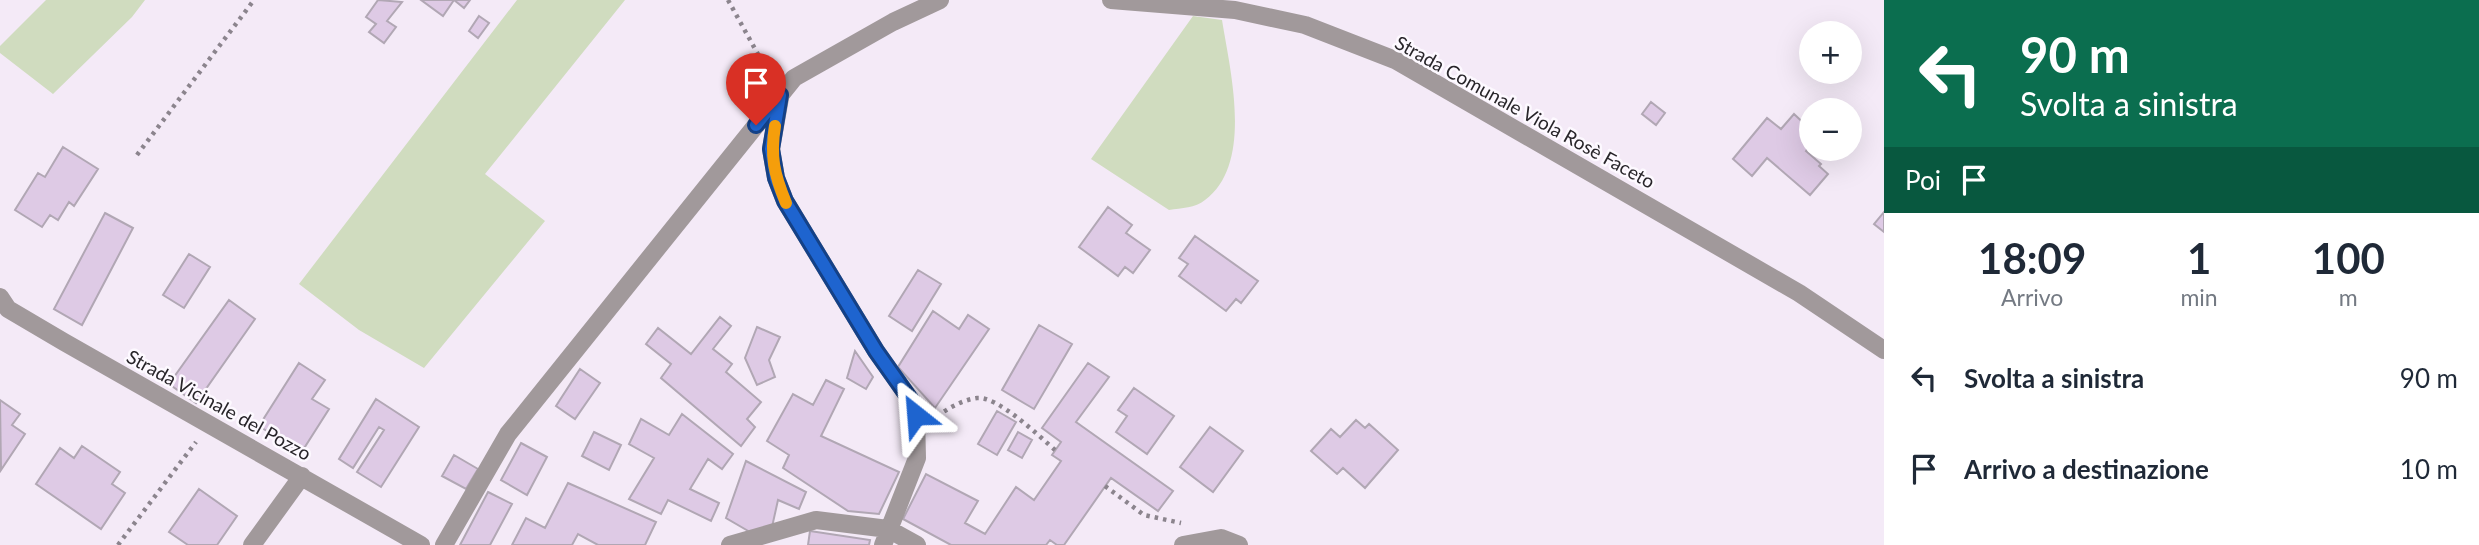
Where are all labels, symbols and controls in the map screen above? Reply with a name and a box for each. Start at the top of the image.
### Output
map controls [1799,21,1862,161]
button: + [1799,21,1862,84]
text: 90 m [2020,25,2130,83]
icon: left [1905,28,1996,119]
street label: Strada Comunale Viola Rosè Faceto [1391,30,1659,193]
pin [726,53,786,125]
icon: arrive [737,64,775,102]
text: Svolta a sinistra [2020,84,2238,123]
button: − [1799,98,1862,161]
icon: arrive [1955,161,1993,199]
text: Poi [1905,164,1941,196]
text: 18:09 [1978,233,2086,283]
text: 1 [2187,233,2211,283]
text: 100 [2312,233,2385,283]
text: Arrivo [2001,283,2063,311]
text: min [2180,283,2218,311]
text: m [2339,283,2358,311]
street label: Strada Vicinale del Pozzo [123,344,315,465]
icon: left [1905,359,1943,397]
text: Svolta a sinistra [1964,362,2144,394]
text: 90 m [2400,362,2458,394]
position arrow [879,378,953,452]
icon: arrive [1905,450,1943,488]
text: Arrivo a destinazione [1964,453,2209,485]
text: 10 m [2400,453,2458,485]

